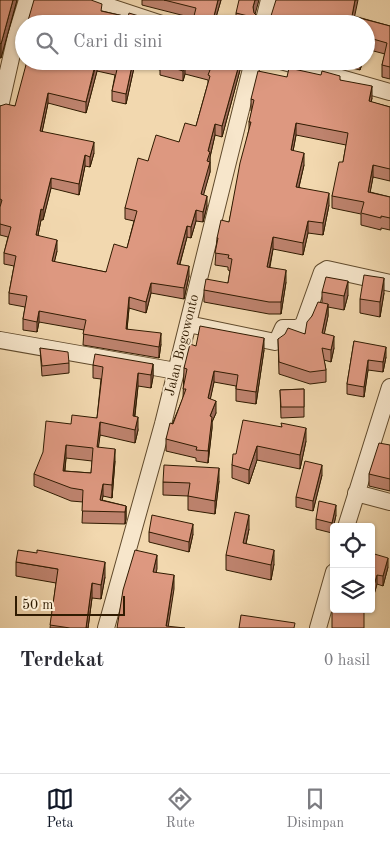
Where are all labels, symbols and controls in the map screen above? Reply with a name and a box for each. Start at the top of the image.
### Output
search box [15,15,375,70]
icon: search [33,29,61,57]
text: Cari di sini [73,33,163,52]
street label: Jalan Bogowonto [163,293,201,397]
map controls [330,523,375,613]
button: locate [330,523,375,568]
button: layers [330,568,375,613]
scale bar [15,593,125,616]
text: 50 m [22,598,53,612]
text: Terdekat [20,650,104,671]
text: 0 hasil [324,653,370,669]
tab: Peta [46,785,74,832]
tab: Rute [166,785,195,832]
tab: Disimpan [287,785,344,832]

